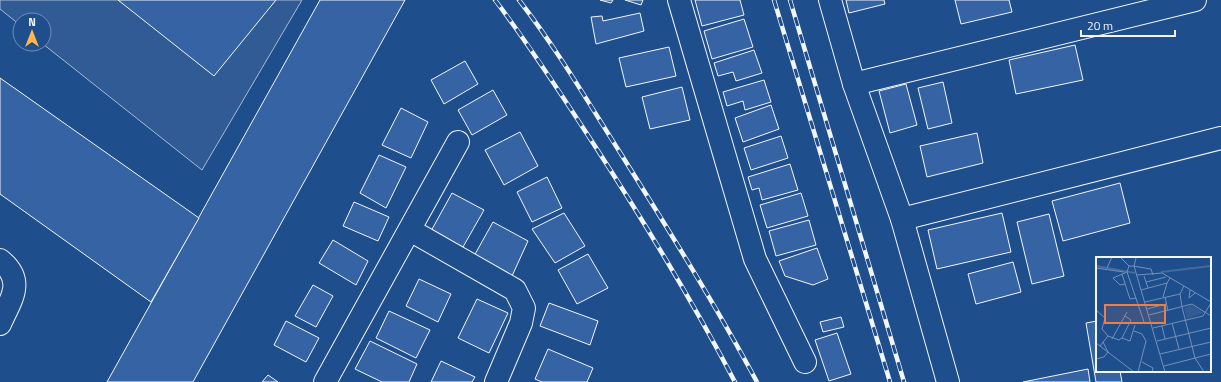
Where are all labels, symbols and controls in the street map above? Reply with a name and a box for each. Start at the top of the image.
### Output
north arrow [12,12,52,52]
scale bar [1081,12,1175,38]
text: N [28,14,36,30]
text: 20 m [1087,16,1113,35]
inset map [1096,257,1211,372]

